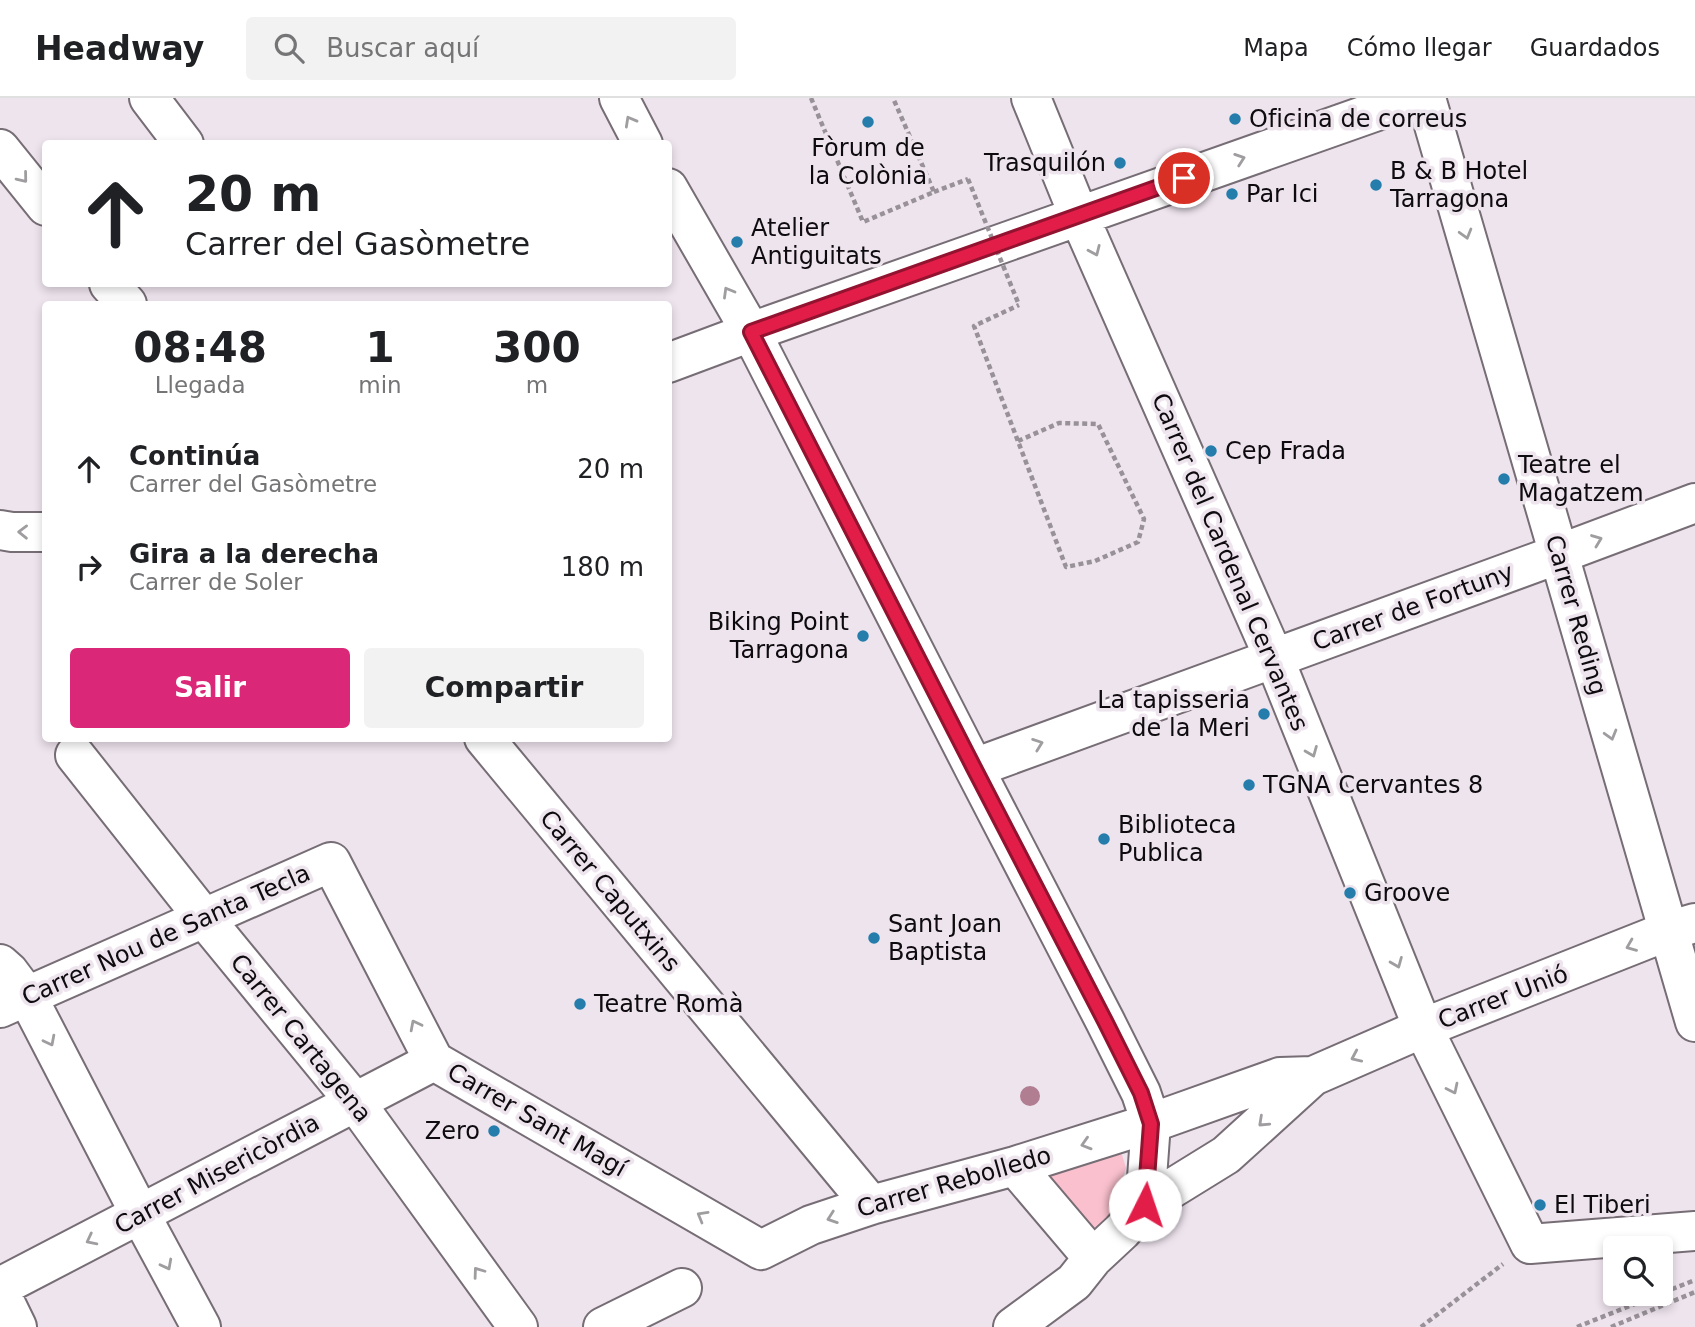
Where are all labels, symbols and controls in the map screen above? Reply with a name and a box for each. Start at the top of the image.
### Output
search box [246,17,736,80]
text: Headway [35,29,204,68]
icon: search [270,29,308,67]
text: Buscar aquí [326,33,479,63]
text: Mapa [1243,34,1309,62]
text: Cómo llegar [1347,34,1492,62]
text: Guardados [1530,34,1660,62]
place label: Oficina de correus [1249,105,1467,133]
marker: Oficina de correus [1227,111,1243,127]
marker: Fòrum de la Colònia [860,114,876,130]
one-way arrow [625,116,638,128]
place label: Fòrum de la Colònia [809,134,927,190]
pin [1154,148,1214,208]
place label: Trasquilón [983,149,1106,177]
one-way arrow [1234,153,1246,167]
marker: Trasquilón [1112,155,1128,171]
place label: B & B Hotel Tarragona [1389,157,1528,213]
icon: arrive [1165,159,1203,197]
text: 20 m [185,166,321,223]
icon: ahead [70,168,161,259]
one-way arrow [14,170,27,182]
marker: B & B Hotel Tarragona [1368,177,1384,193]
place label: Par Ici [1246,180,1319,208]
marker: Par Ici [1224,186,1240,202]
place label: Atelier Antiguitats [751,214,882,270]
text: Carrer del Gasòmetre [185,225,530,263]
one-way arrow [1457,228,1472,240]
marker: Atelier Antiguitats [729,234,745,250]
one-way arrow [1087,244,1101,257]
one-way arrow [723,287,736,300]
text: 08:48 [133,323,267,372]
text: 1 [365,323,395,372]
text: 300 [493,323,581,372]
text: Llegada [155,372,246,398]
text: min [358,372,402,398]
text: m [526,372,548,398]
street label: Carrer del Cardenal Cervantes [1146,389,1314,735]
place label: Cep Frada [1225,437,1346,465]
text: Continúa [129,441,260,471]
marker: Cep Frada [1203,443,1219,459]
icon: ahead [70,450,108,488]
place label: Teatre el Magatzem [1517,451,1644,507]
text: 20 m [577,454,644,484]
text: Carrer del Gasòmetre [129,471,377,497]
marker: Teatre el Magatzem [1496,471,1512,487]
one-way arrow [17,524,28,539]
street label: Carrer Reding [1540,532,1612,698]
one-way arrow [1590,535,1602,549]
text: Gira a la derecha [129,539,379,569]
icon: right [70,548,108,586]
text: 180 m [561,552,644,582]
street label: Carrer de Fortuny [1309,558,1517,656]
text: Carrer de Soler [129,569,303,595]
place label: Biking Point Tarragona [708,608,849,664]
marker: Biking Point Tarragona [855,628,871,644]
button: Salir [70,648,350,728]
button: Compartir [364,648,644,728]
place label: La tapisseria de la Meri [1097,686,1250,742]
marker: La tapisseria de la Meri [1256,706,1272,722]
one-way arrow [1603,729,1617,741]
one-way arrow [1031,738,1043,752]
one-way arrow [1304,746,1318,758]
place label: TGNA Cervantes 8 [1262,771,1483,799]
marker: TGNA Cervantes 8 [1241,777,1257,793]
street label: Carrer Caputxins [534,804,686,978]
place label: Biblioteca Publica [1118,811,1236,867]
marker: Biblioteca Publica [1096,831,1112,847]
street label: Carrer Nou de Santa Tecla [18,859,314,1011]
place label: Groove [1364,879,1450,907]
marker: Groove [1342,885,1358,901]
place label: Sant Joan Baptista [888,910,1002,966]
marker: Sant Joan Baptista [866,930,882,946]
one-way arrow [1625,938,1638,952]
street label: Carrer Cartagena [225,948,377,1128]
one-way arrow [1389,957,1403,969]
street label: Carrer Unió [1434,959,1572,1035]
place label: Teatre Romà [593,990,744,1018]
marker: Teatre Romà [572,996,588,1012]
one-way arrow [410,1020,424,1032]
one-way arrow [42,1034,56,1046]
one-way arrow [1351,1049,1363,1063]
street label: Carrer Sant Magí [443,1057,633,1183]
one-way arrow [1445,1082,1459,1094]
street label: Carrer Misericòrdia [110,1108,324,1240]
one-way arrow [1258,1114,1271,1126]
place label: Zero [425,1117,480,1145]
marker: Zero [486,1123,502,1139]
one-way arrow [1080,1136,1093,1150]
street label: Carrer Rebolledo [854,1141,1054,1223]
position arrow [1108,1168,1182,1242]
place label: El Tiberi [1554,1191,1651,1219]
marker: El Tiberi [1532,1197,1548,1213]
one-way arrow [826,1210,839,1224]
one-way arrow [696,1211,709,1224]
one-way arrow [86,1231,98,1245]
map controls [1603,1236,1673,1306]
button: search [1603,1236,1673,1306]
one-way arrow [159,1257,173,1270]
one-way arrow [474,1267,487,1280]

